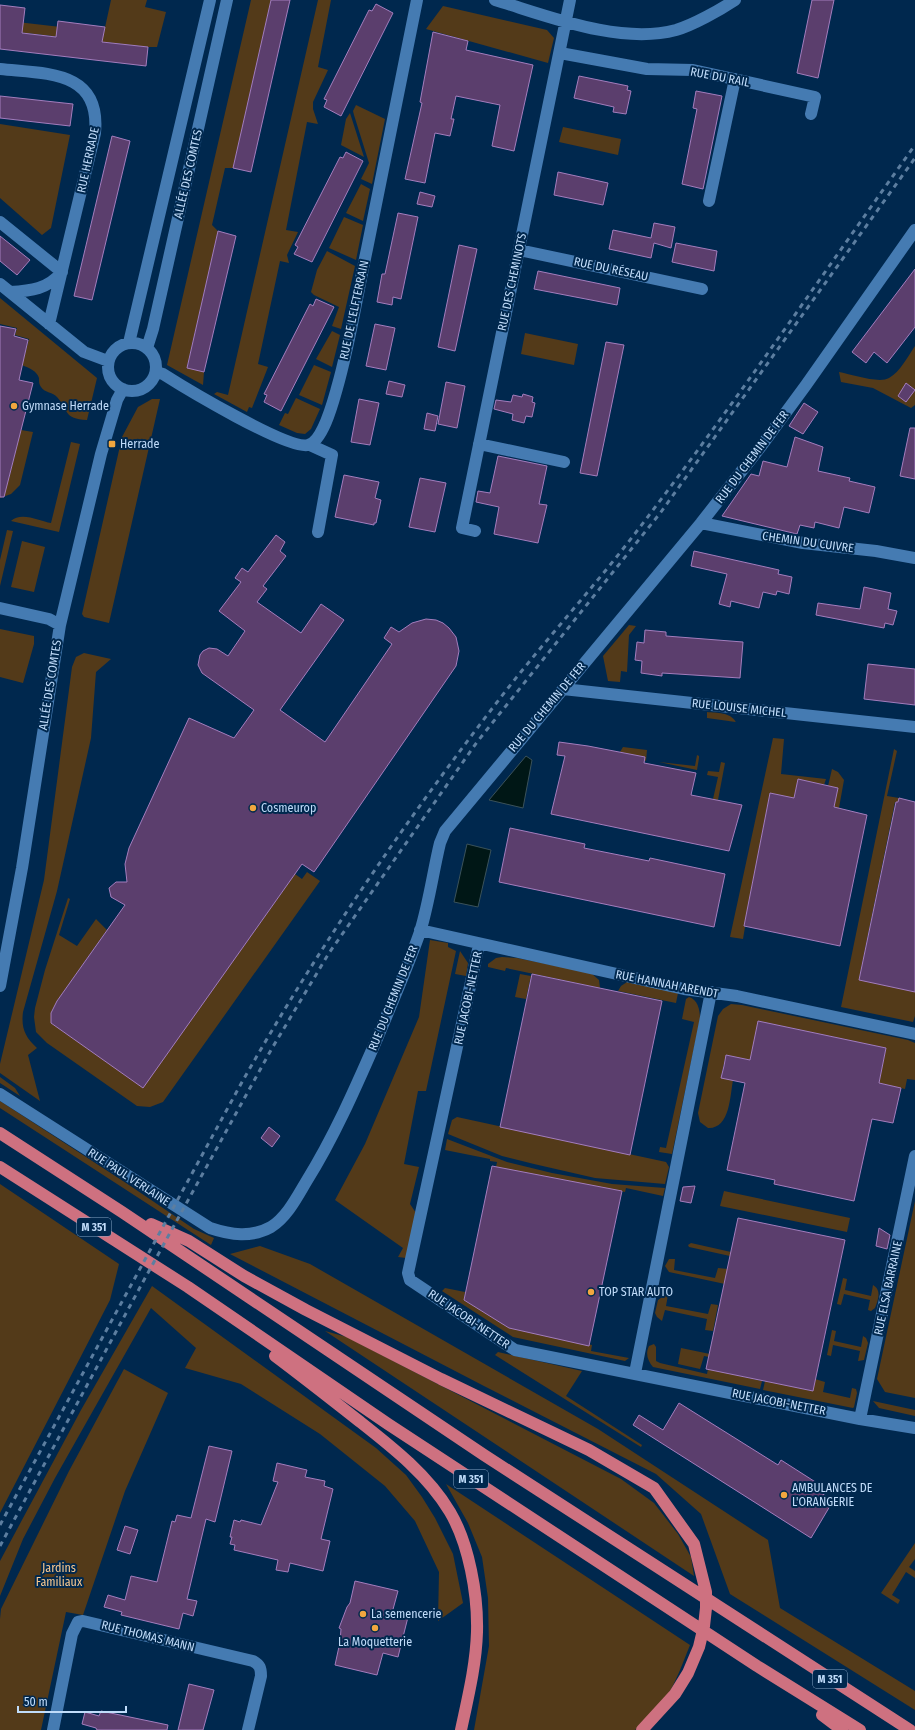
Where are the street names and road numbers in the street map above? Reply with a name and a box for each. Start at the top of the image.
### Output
street label: RUE DU RAIL [689,64,752,90]
street label: RUE HERRADE [74,125,102,194]
street label: ALLÉE DES COMTES [170,128,205,220]
street label: RUE DES CHEMINOTS [495,232,529,332]
street label: RUE DU RÉSEAU [573,253,650,284]
street label: RUE DE L'ELFTERRAIN [337,259,371,361]
street label: RUE DU CHEMIN DE FER [713,408,792,506]
street label: CHEMIN DU CUIVRE [761,529,855,555]
street label: ALLÉE DES COMTES [35,639,64,731]
street label: RUE DU CHEMIN DE FER [506,659,589,755]
street label: RUE LOUISE MICHEL [691,696,788,720]
street label: RUE DU CHEMIN DE FER [365,943,421,1053]
street label: RUE JACOBI-NETTER [451,950,485,1046]
street label: RUE HANNAH ARENDT [614,967,720,1001]
street label: RUE PAUL VERLAINE [85,1145,173,1209]
road number: M 351 [77,1218,111,1236]
street label: RUE ELSA BARRAINE [871,1239,905,1336]
street label: RUE JACOBI-NETTER [426,1287,513,1352]
street label: RUE JACOBI-NETTER [731,1386,827,1418]
road number: M 351 [454,1470,488,1488]
street label: RUE THOMAS MANN [100,1618,196,1654]
road number: M 351 [813,1670,847,1688]

